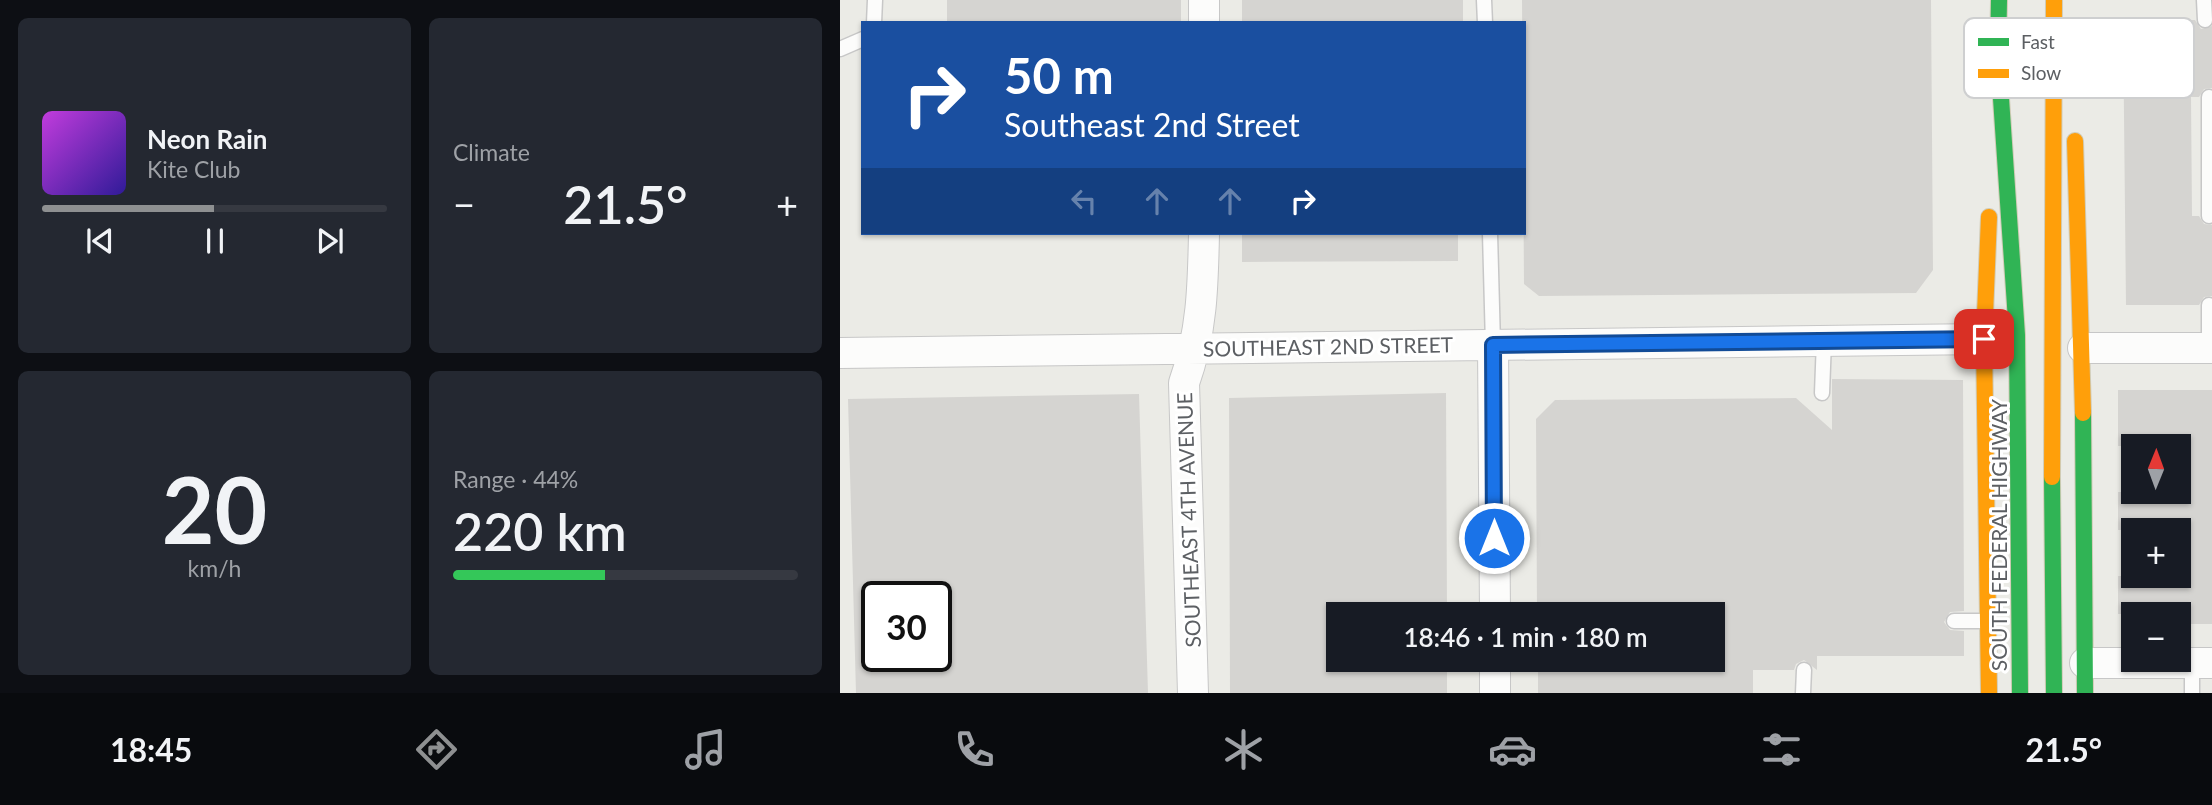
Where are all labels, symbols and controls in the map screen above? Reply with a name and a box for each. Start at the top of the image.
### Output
legend [1964,18,2194,98]
text: Fast [2021,30,2055,53]
text: 50 m [1004,46,1114,104]
icon: right [889,49,980,140]
text: Slow [2021,61,2061,84]
text: Southeast 2nd Street [1004,105,1300,144]
text: Neon Rain [147,123,267,155]
text: Climate [453,138,530,166]
text: Kite Club [147,155,240,183]
text: 21.5° [563,173,688,235]
text: − [453,181,475,227]
text: + [776,181,798,227]
icon: left [1065,182,1103,220]
icon: ahead [1138,182,1176,220]
icon: ahead [1211,182,1249,220]
icon: right [1284,182,1322,220]
icon: previous [81,222,119,260]
icon: pause [196,222,234,260]
icon: next [311,222,349,260]
pin [1954,309,2014,369]
icon: arrive [1965,320,2003,358]
street label: SOUTHEAST 2ND STREET [1203,331,1454,361]
street label: SOUTHEAST 4TH AVENUE [1171,392,1205,648]
street label: SOUTH FEDERAL HIGHWAY [1986,398,2011,671]
north arrow [2121,434,2191,504]
map controls [2121,434,2191,672]
text: 20 [162,454,267,563]
text: Range · 44% [453,465,578,493]
text: 220 km [453,500,627,562]
position arrow [1457,501,1531,575]
button: + [2121,518,2191,588]
text: km/h [188,554,241,582]
speed limit sign: 30 [861,581,952,672]
button: − [2121,602,2191,672]
text: 18:46 · 1 min · 180 m [1403,621,1648,653]
icon: directions [412,725,461,774]
icon: music [681,725,730,774]
icon: phone [950,725,999,774]
icon: climate [1219,725,1268,774]
icon: car [1488,725,1537,774]
icon: filters [1757,725,1806,774]
text: 18:45 [110,730,192,769]
text: 21.5° [2025,730,2102,769]

